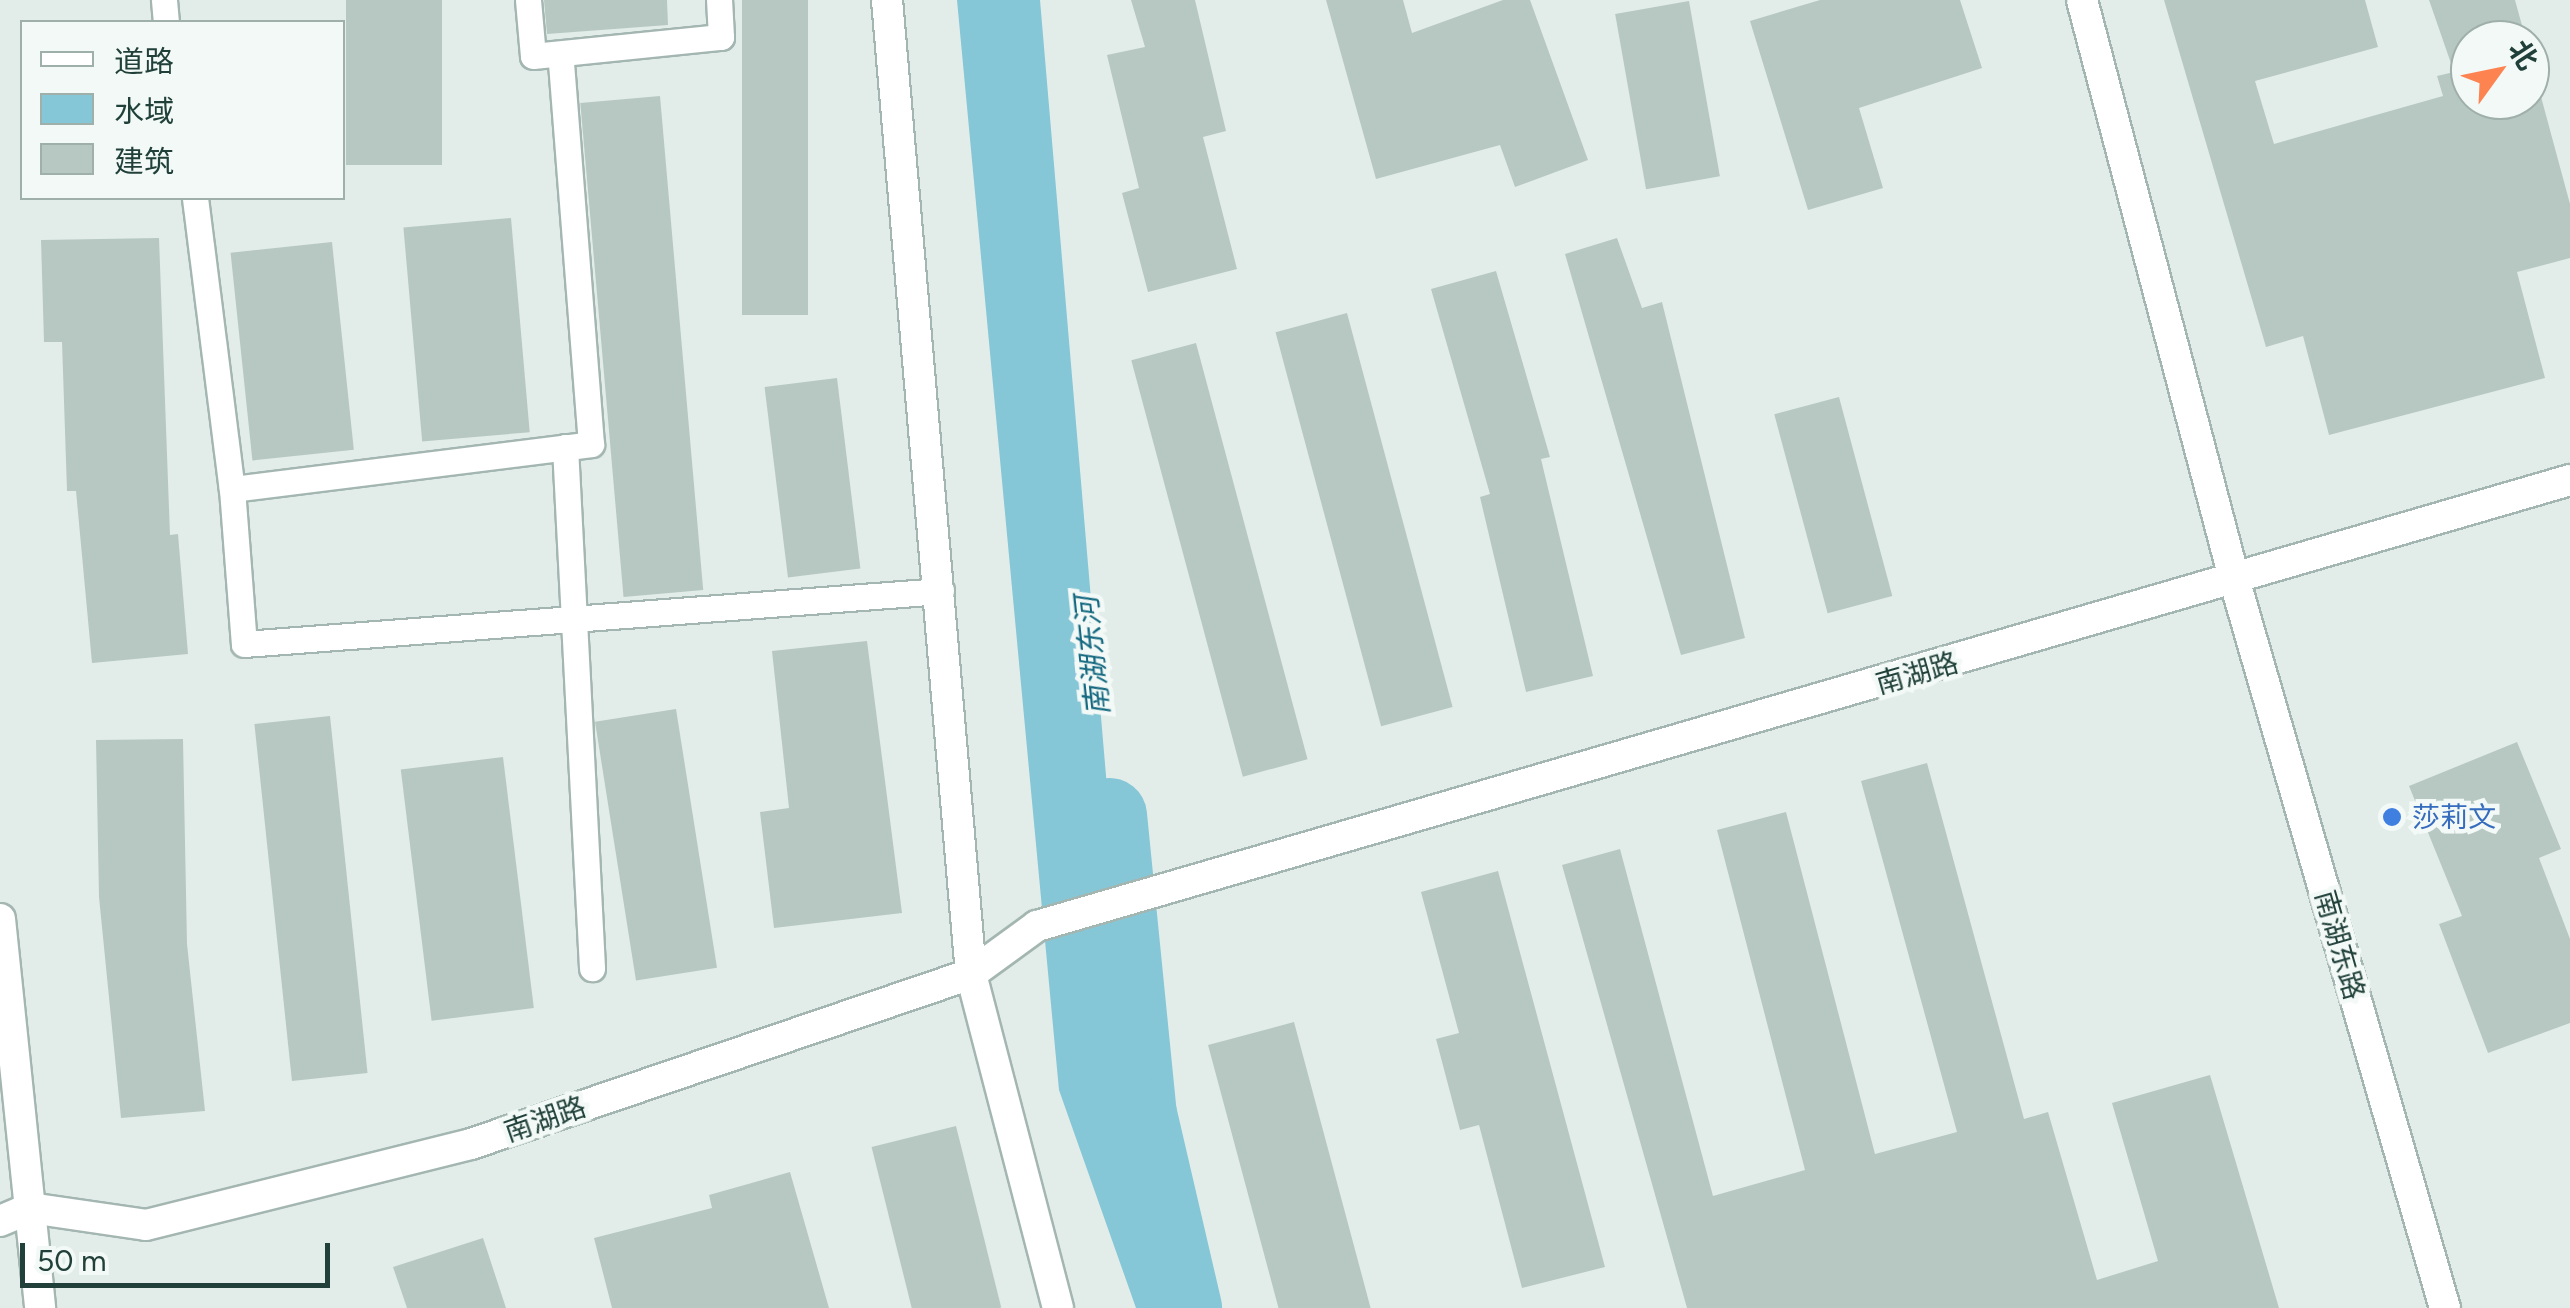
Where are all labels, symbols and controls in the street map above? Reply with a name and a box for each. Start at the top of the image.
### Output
legend [20,20,345,200]
north arrow [2450,20,2550,120]
text: 北 [2502,34,2545,76]
text: 道路 [114,43,174,80]
text: 水域 [114,93,174,130]
text: 建筑 [114,143,174,180]
water label: 南湖东河 [1069,594,1117,718]
street label: 南湖路 [1872,645,1962,701]
place label: 莎莉文 [2412,800,2496,834]
marker: 莎莉文 [2381,806,2403,828]
street label: 南湖东路 [2308,887,2372,1003]
street label: 南湖路 [500,1089,590,1149]
scale bar [25,1223,335,1285]
text: 50 m [37,1242,106,1279]

